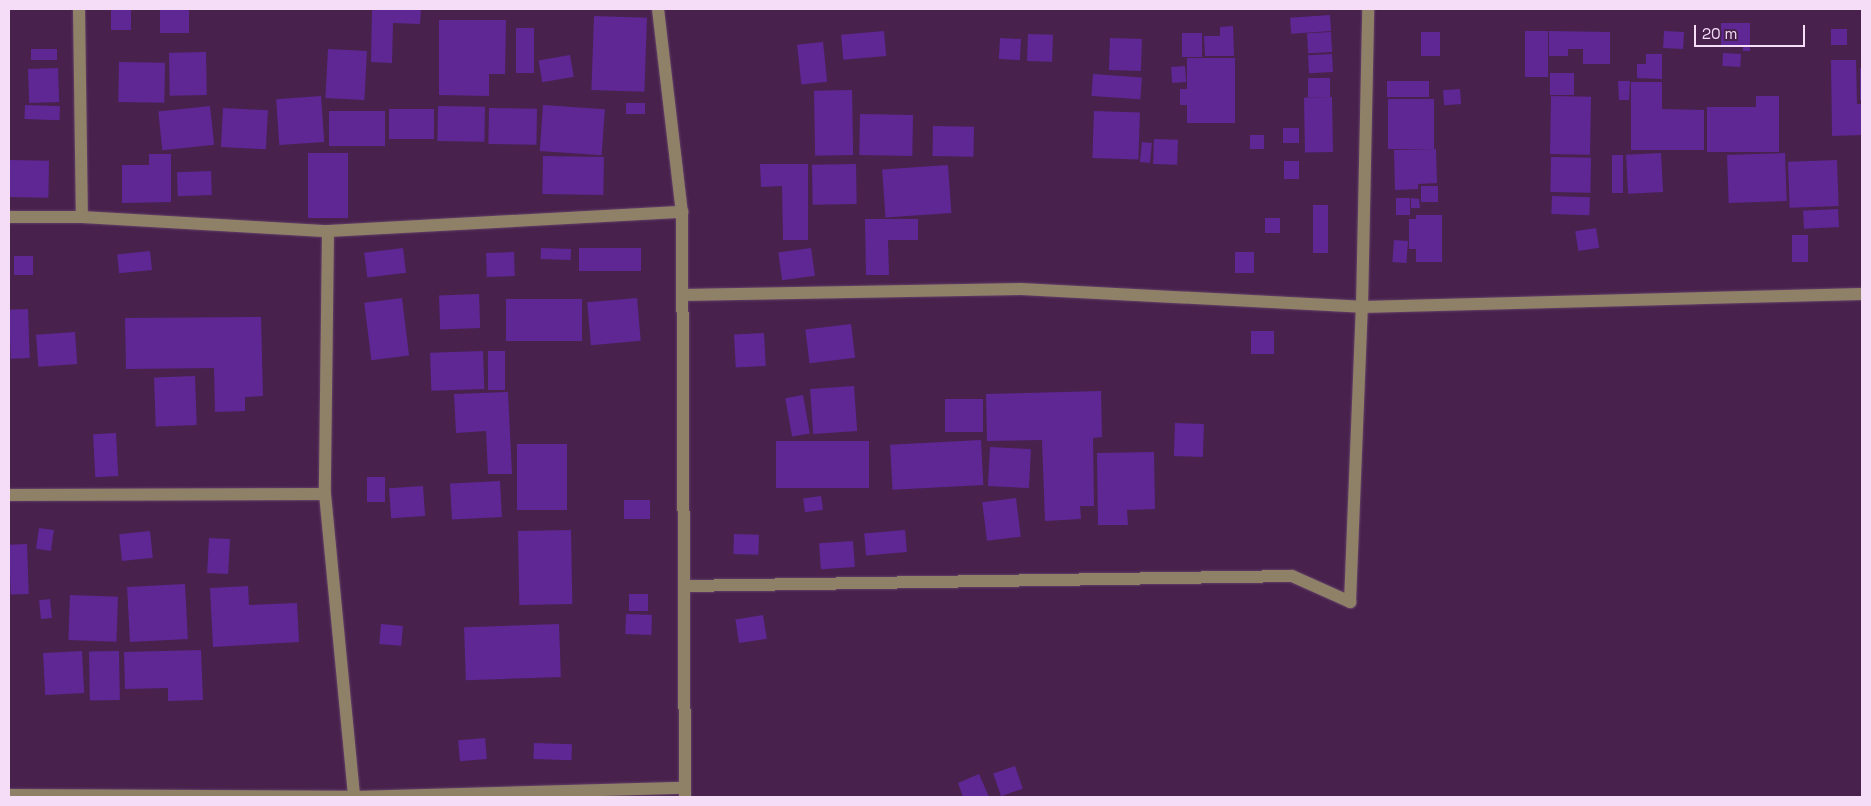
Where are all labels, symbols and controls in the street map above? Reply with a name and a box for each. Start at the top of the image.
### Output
scale bar [1696,15,1807,47]
text: 20 m [1702,24,1737,43]

